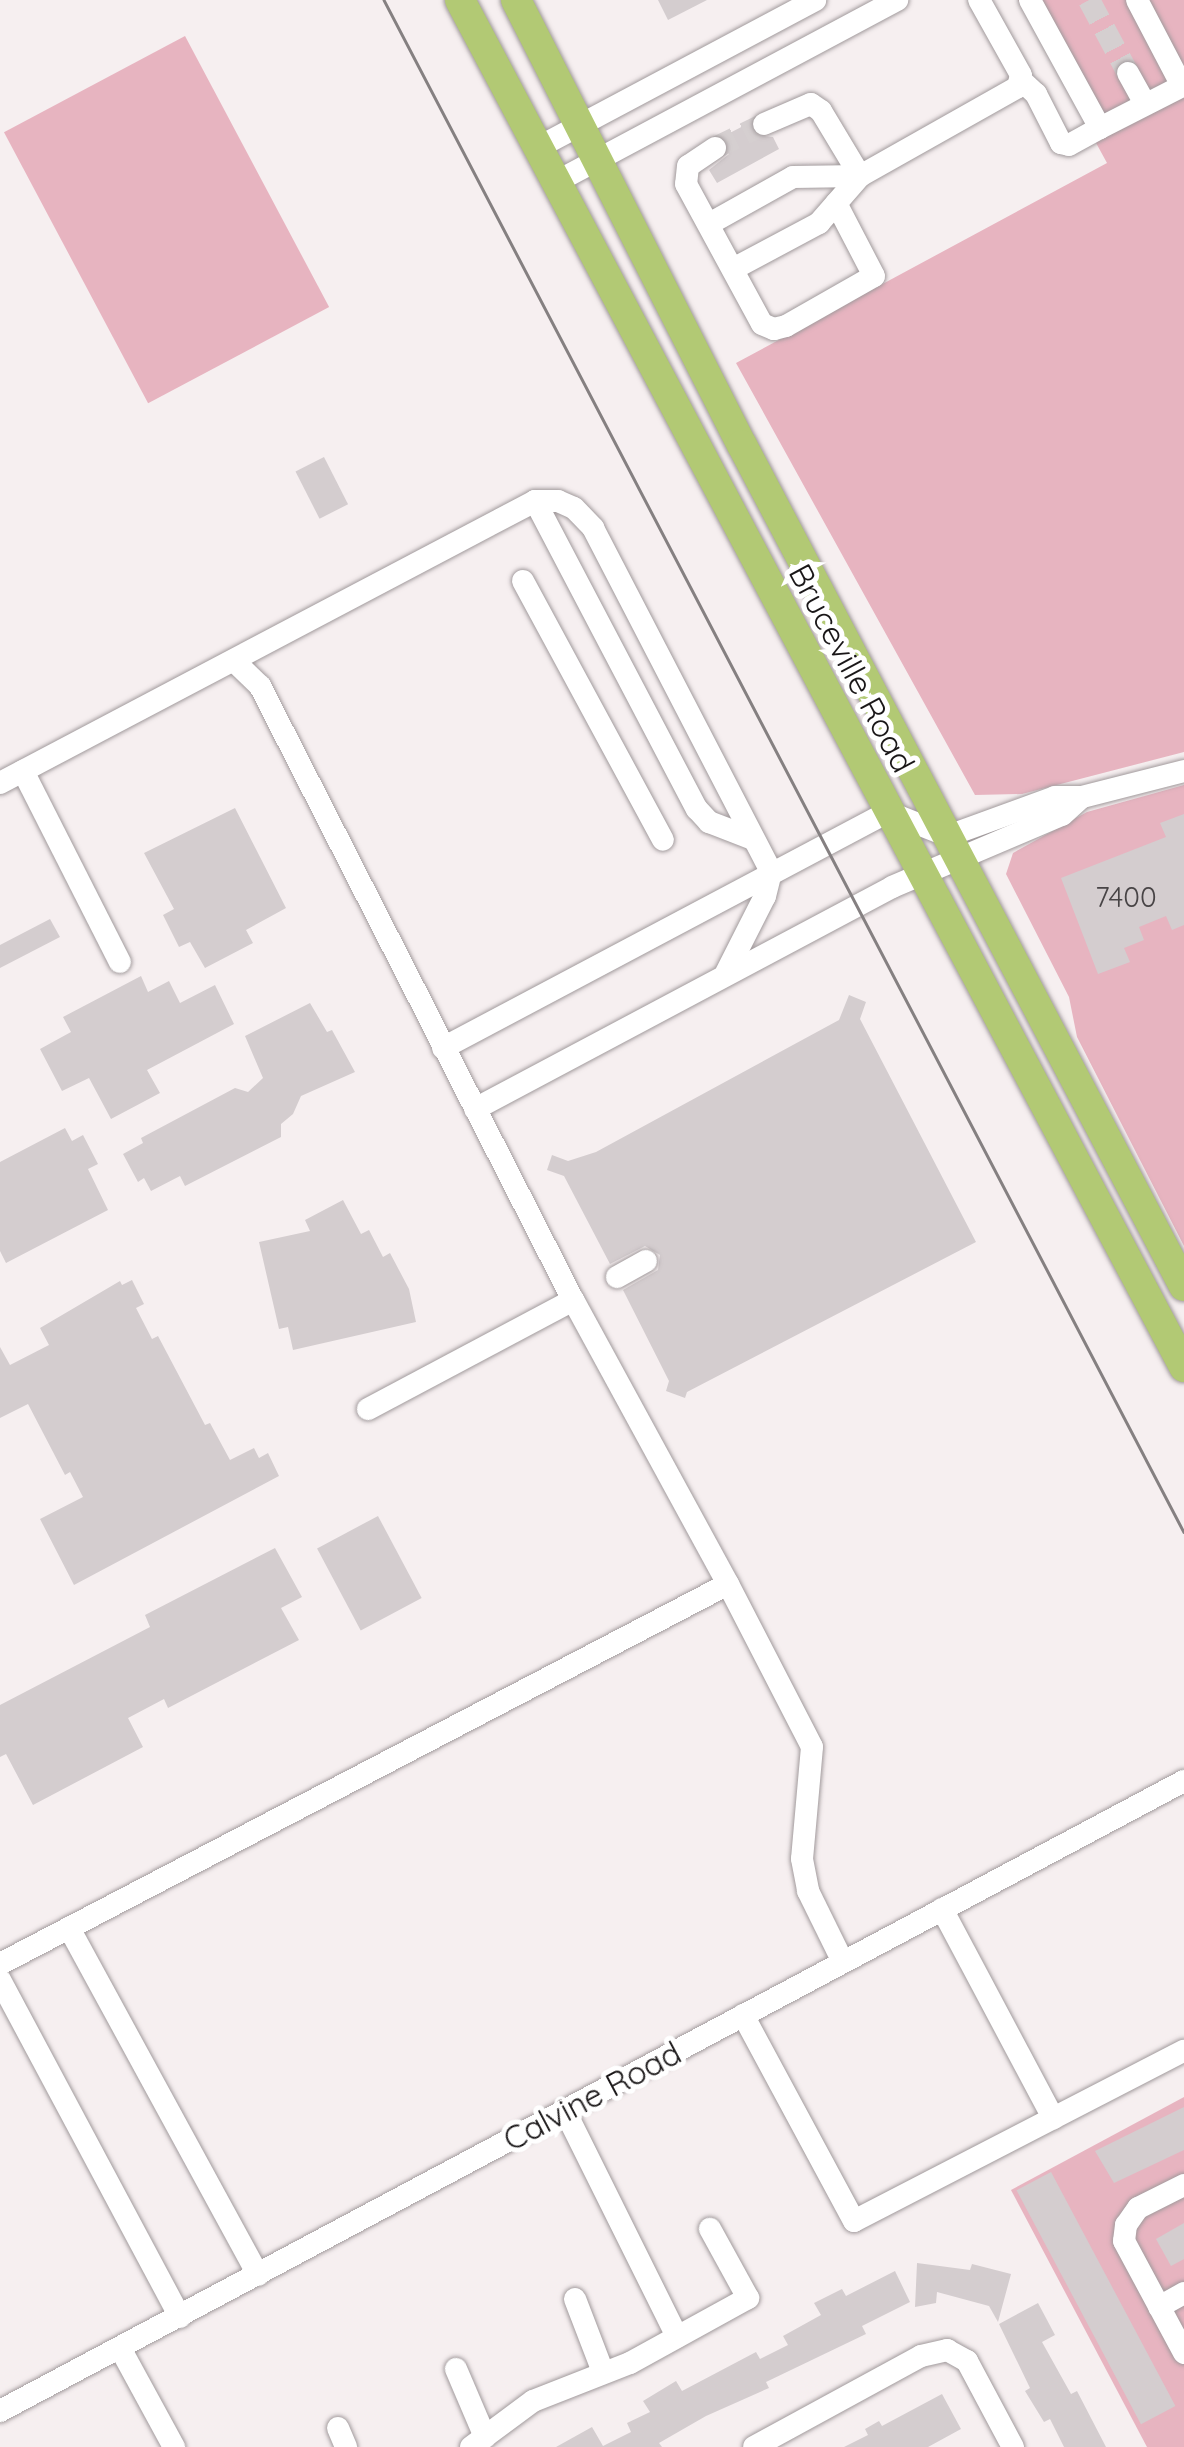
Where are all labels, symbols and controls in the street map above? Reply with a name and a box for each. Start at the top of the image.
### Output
street label: Bruceville Road [781,557,923,779]
house number: 7400 [1095,880,1157,914]
street label: Calvine Road [497,2033,687,2159]

